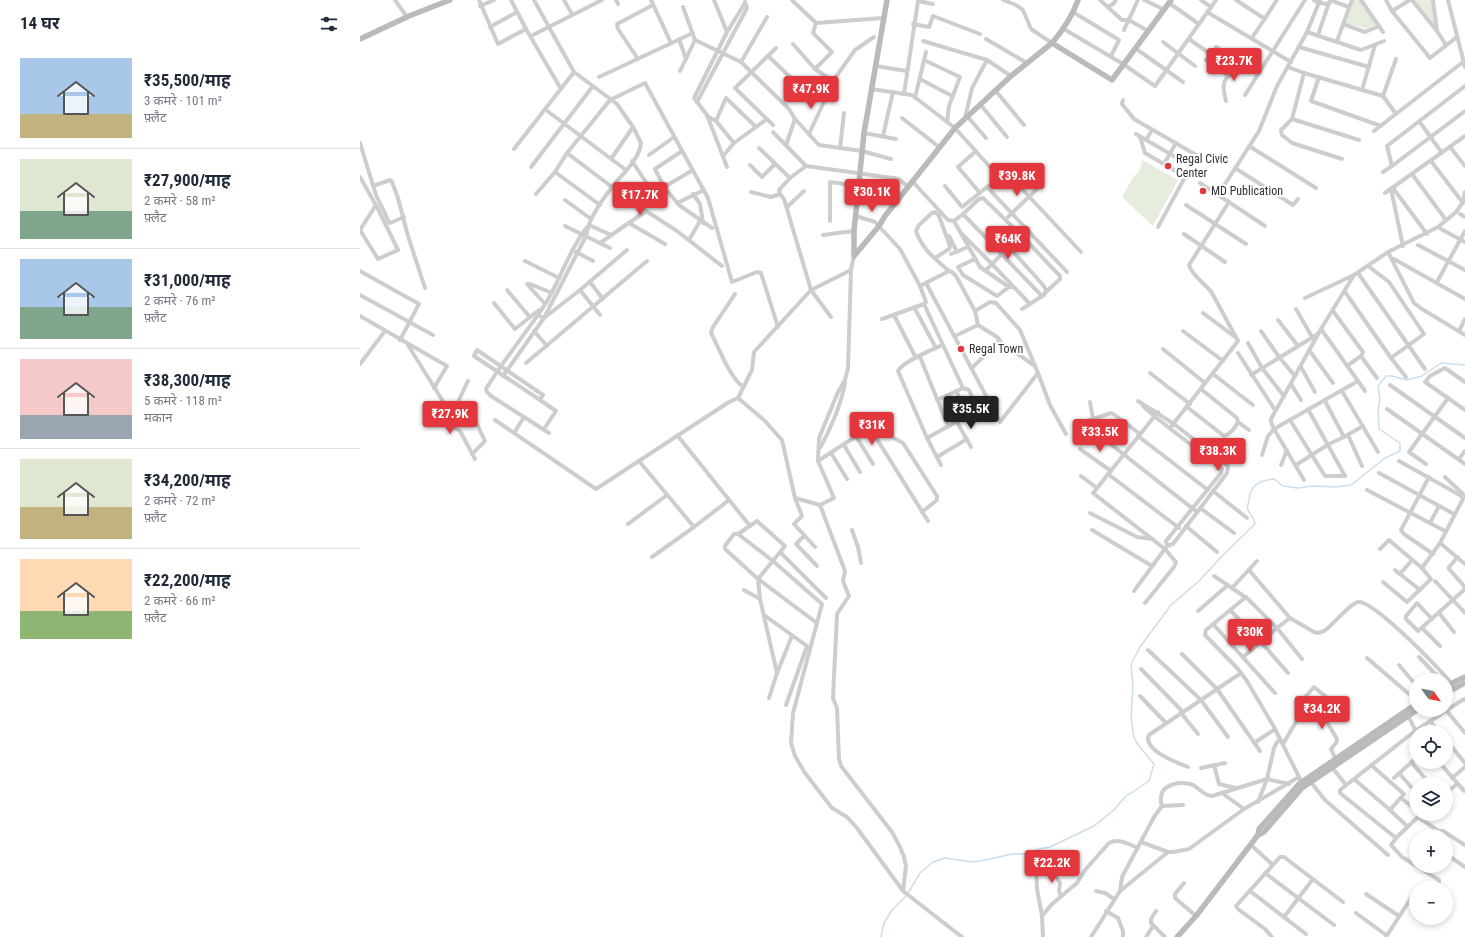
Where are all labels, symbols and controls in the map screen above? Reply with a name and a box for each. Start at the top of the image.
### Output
text: 14 घर [20,13,60,33]
icon: filters [318,13,340,35]
pin: ₹23.7K [1201,48,1267,82]
text: ₹23.7K [1216,53,1252,68]
text: ₹35,500/माह [144,70,231,90]
icon: home [52,74,100,122]
pin: ₹47.9K [778,76,844,110]
text: ₹47.9K [793,81,829,96]
text: 3 कमरे · 101 m² [144,93,222,108]
text: फ़्लैट [144,110,167,125]
place label: Regal Civic Center [1176,152,1229,180]
marker: Regal Civic Center [1163,161,1173,171]
pin: ₹39.8K [984,163,1050,197]
text: ₹39.8K [999,168,1035,183]
text: ₹27,900/माह [144,170,231,190]
icon: home [52,175,100,223]
pin: ₹30.1K [839,179,905,213]
pin: ₹17.7K [607,182,673,216]
text: ₹30.1K [854,184,890,199]
place label: MD Publication [1211,184,1283,198]
marker: MD Publication [1198,186,1208,196]
text: ₹17.7K [622,187,658,202]
text: 2 कमरे · 58 m² [144,193,216,208]
text: फ़्लैट [144,210,167,225]
pin: ₹64K [984,226,1032,260]
text: ₹64K [995,231,1021,246]
text: ₹31,000/माह [144,270,231,290]
icon: home [52,275,100,323]
text: 2 कमरे · 76 m² [144,293,216,308]
text: फ़्लैट [144,310,167,325]
place label: Regal Town [969,342,1023,356]
marker: Regal Town [956,344,966,354]
text: ₹38,300/माह [144,370,231,390]
icon: home [52,375,100,423]
text: 5 कमरे · 118 m² [144,393,222,408]
pin: ₹35.5K [938,396,1004,430]
pin: ₹27.9K [417,401,483,435]
text: ₹35.5K [953,401,989,416]
text: ₹27.9K [432,406,468,421]
text: मकान [144,410,172,425]
pin: ₹31K [848,412,896,446]
text: ₹31K [859,417,885,432]
pin: ₹33.5K [1067,419,1133,453]
text: ₹33.5K [1082,424,1118,439]
pin: ₹38.3K [1185,438,1251,472]
text: ₹38.3K [1200,443,1236,458]
text: ₹34,200/माह [144,470,231,490]
icon: home [52,475,100,523]
text: 2 कमरे · 72 m² [144,493,216,508]
text: फ़्लैट [144,510,167,525]
text: ₹22,200/माह [144,570,231,590]
icon: home [52,575,100,623]
text: 2 कमरे · 66 m² [144,593,216,608]
text: फ़्लैट [144,610,167,625]
pin: ₹30K [1226,619,1274,653]
text: ₹30K [1237,624,1263,639]
north arrow [1409,673,1453,717]
map controls [1409,673,1453,925]
pin: ₹34.2K [1289,696,1355,730]
text: ₹34.2K [1304,701,1340,716]
button: locate [1409,725,1453,769]
button: layers [1409,777,1453,821]
button: + [1409,829,1453,873]
pin: ₹22.2K [1019,850,1085,884]
text: ₹22.2K [1034,855,1070,870]
button: − [1409,881,1453,925]

